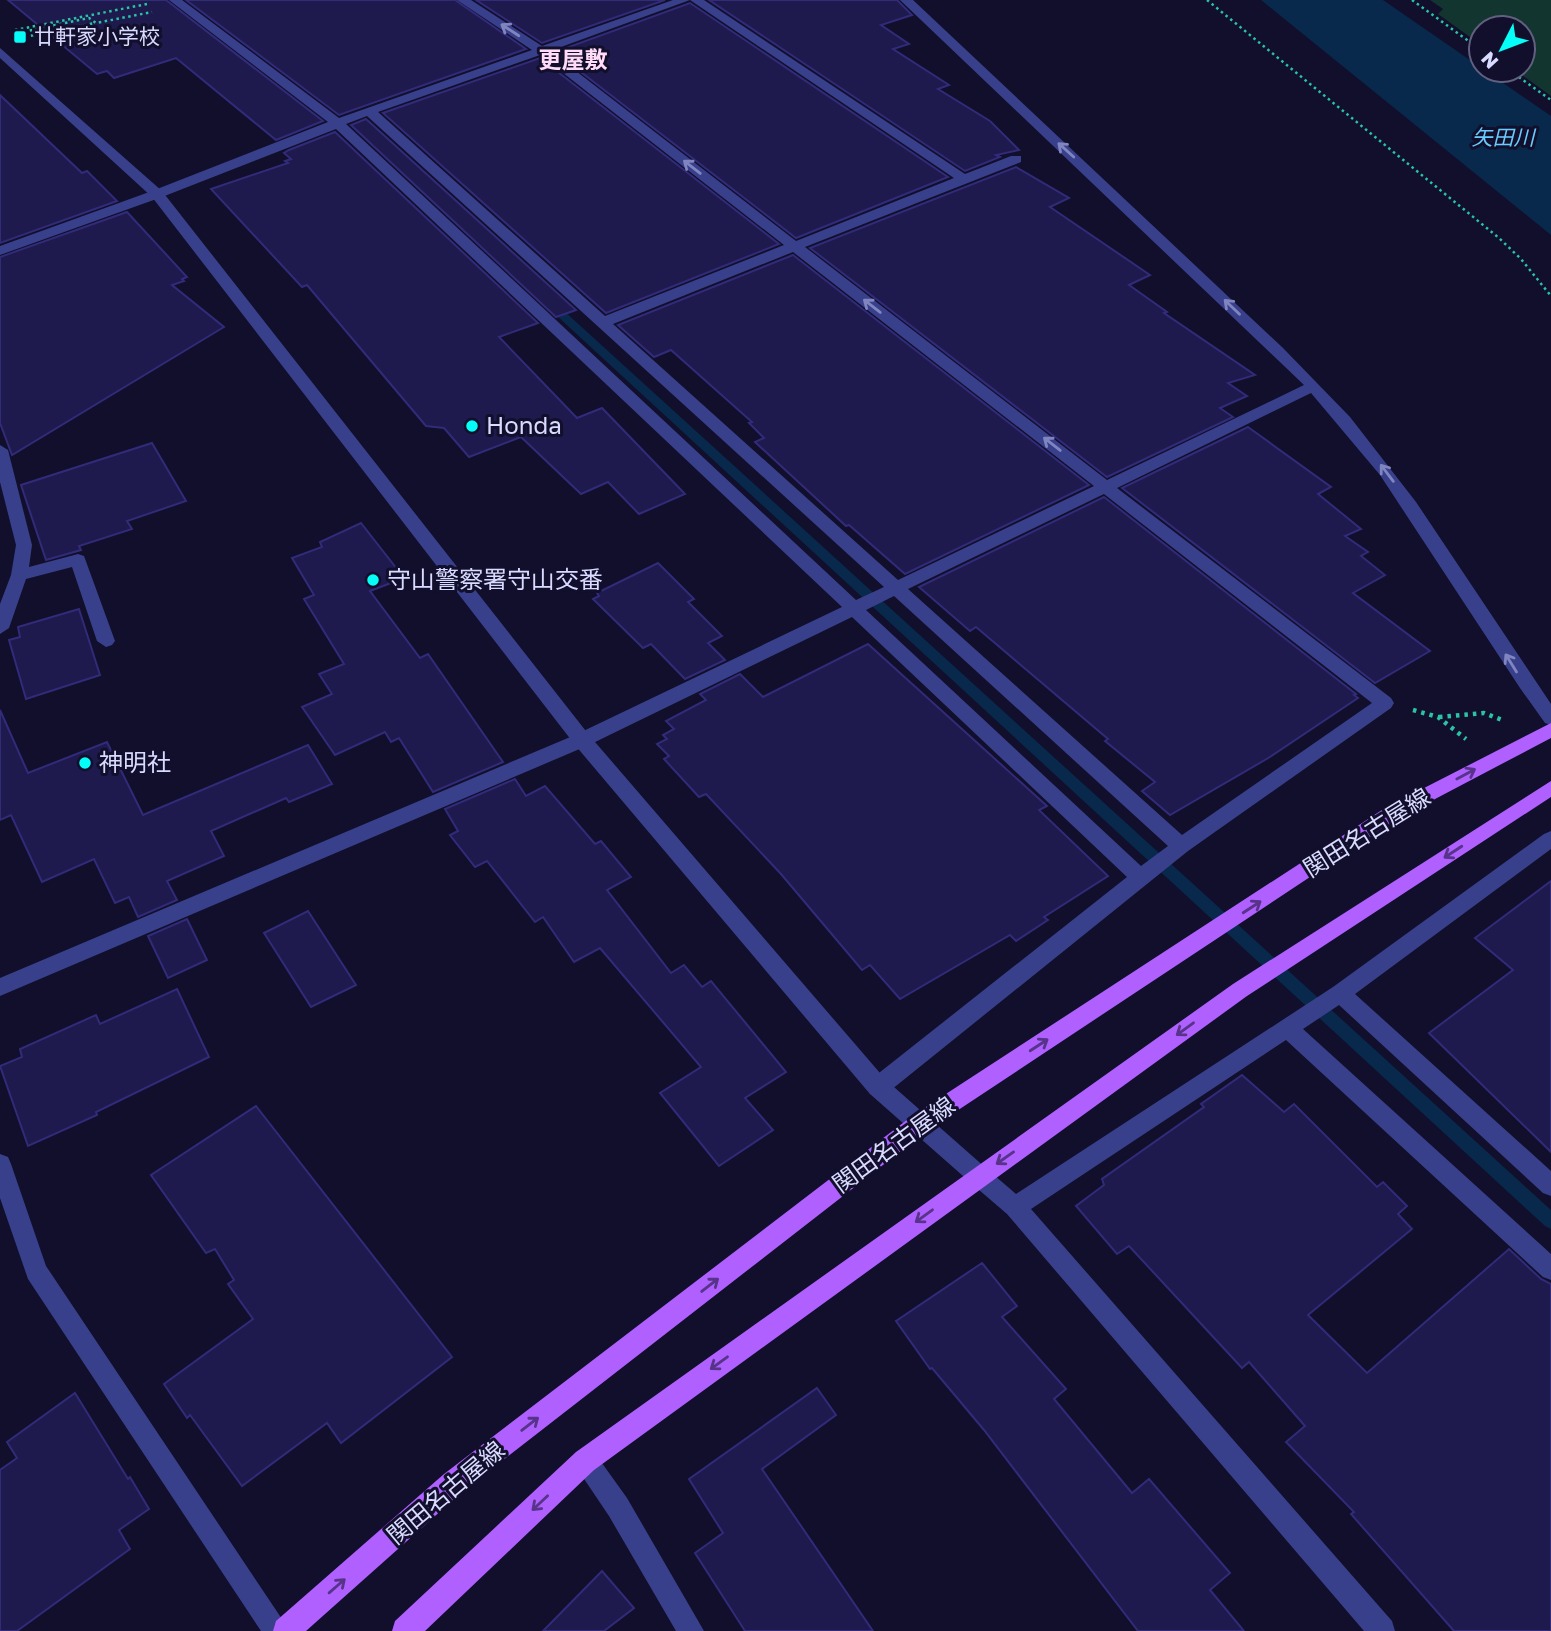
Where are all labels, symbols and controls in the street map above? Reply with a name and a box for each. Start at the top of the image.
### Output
north arrow [1467,14,1537,84]
place label: 廿軒家小学校 [34,23,160,49]
one-way arrow [501,23,520,38]
marker: 廿軒家小学校 [12,29,28,45]
district label: 更屋敷 [539,45,608,73]
text: N [1476,48,1502,74]
water label: 矢田川 [1472,124,1536,150]
one-way arrow [1058,142,1075,159]
one-way arrow [683,159,702,174]
one-way arrow [863,298,882,313]
one-way arrow [1223,298,1240,315]
place label: Honda [486,410,562,439]
marker: Honda [464,418,480,434]
one-way arrow [1044,437,1062,452]
one-way arrow [1379,464,1394,483]
place label: 守山警察署守山交番 [387,564,603,593]
marker: 守山警察署守山交番 [365,572,381,588]
one-way arrow [1504,654,1519,673]
place label: 神明社 [99,747,171,776]
marker: 神明社 [77,755,93,771]
one-way arrow [1456,767,1476,781]
street label: 関田名古屋線 [1297,781,1435,882]
one-way arrow [1443,845,1463,859]
one-way arrow [1242,899,1262,913]
one-way arrow [1176,1022,1195,1036]
one-way arrow [1028,1038,1048,1052]
street label: 関田名古屋線 [826,1090,960,1198]
one-way arrow [996,1151,1015,1165]
one-way arrow [915,1209,934,1223]
one-way arrow [700,1278,719,1293]
one-way arrow [711,1356,729,1371]
one-way arrow [520,1417,539,1432]
street label: 関田名古屋線 [381,1434,510,1549]
one-way arrow [532,1494,549,1511]
one-way arrow [328,1578,346,1594]

